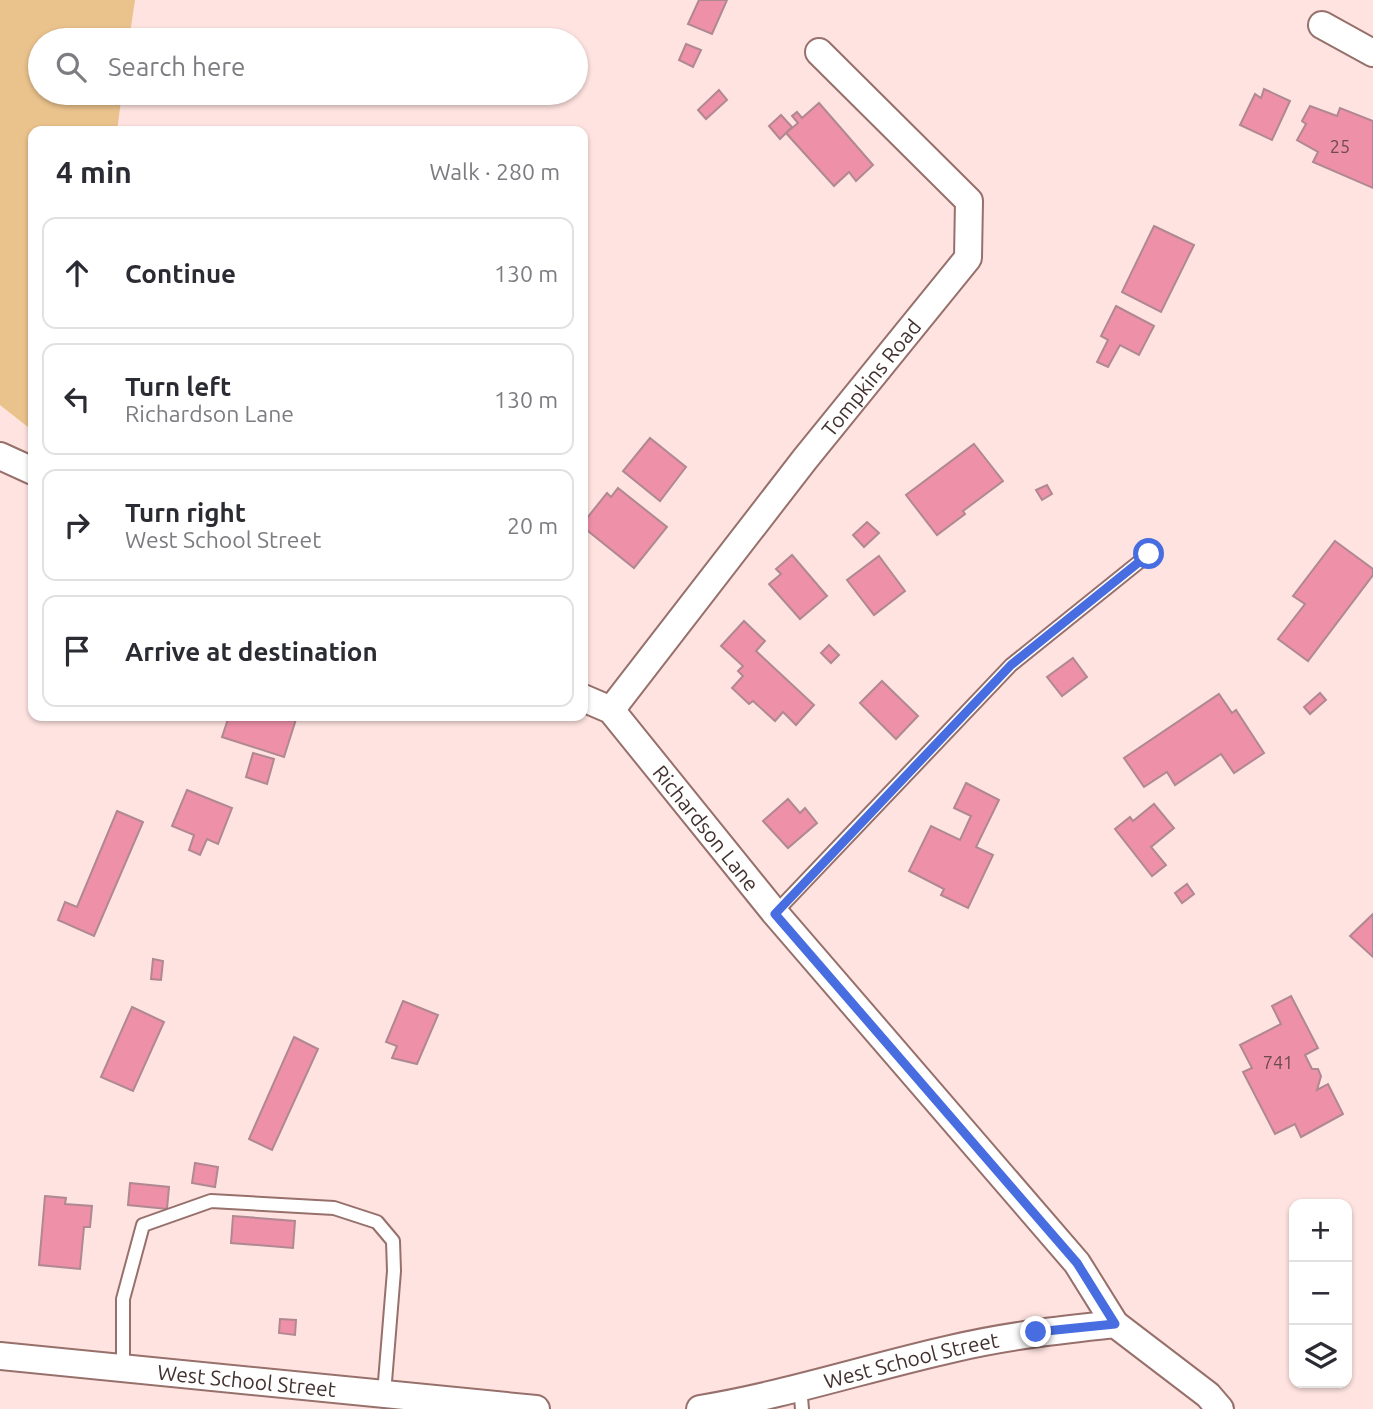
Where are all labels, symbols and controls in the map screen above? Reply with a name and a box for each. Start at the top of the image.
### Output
search box [28,28,588,105]
icon: search [52,48,90,86]
text: Search here [108,52,245,81]
house number: 25 [1330,136,1350,156]
text: 4 min [56,155,132,189]
text: Walk · 280 m [429,159,560,184]
icon: ahead [58,254,96,292]
text: Continue [125,259,236,288]
text: 130 m [494,261,558,286]
street label: Tompkins Road [816,314,925,441]
text: Turn left [125,372,231,401]
icon: left [58,380,96,418]
text: 130 m [494,387,558,412]
text: Richardson Lane [125,401,294,426]
text: Turn right [125,498,246,527]
icon: right [58,506,96,544]
text: 20 m [507,513,558,538]
text: West School Street [125,527,321,552]
route start [1133,538,1164,569]
icon: arrive [58,632,96,670]
text: Arrive at destination [125,637,378,666]
street label: Richardson Lane [648,760,764,895]
house number: 741 [1263,1052,1293,1072]
map controls [1289,1199,1352,1388]
button: + [1289,1199,1352,1262]
button: − [1289,1262,1352,1325]
route end [1020,1316,1051,1347]
button: layers [1289,1325,1352,1388]
street label: West School Street [821,1327,1001,1393]
street label: West School Street [156,1360,337,1401]

